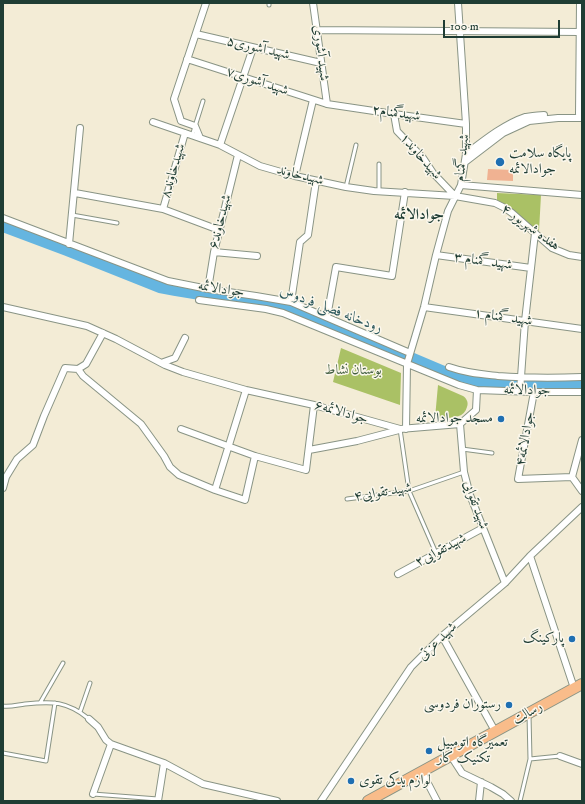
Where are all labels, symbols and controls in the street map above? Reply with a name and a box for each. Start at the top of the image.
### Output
scale bar [445,12,562,38]
text: 100 m [450,19,479,34]
street label: شهید آشوری [308,24,332,82]
street label: شهید آشوری۵ [225,34,291,64]
street label: شهید آشوری۷ [224,64,290,100]
street label: شهیدگمنام۲ [371,102,421,126]
street label: شهیدخاوند۱ [395,130,445,184]
street label: شهید گمنام [452,133,474,183]
street label: شهیدخاوند۸ [158,142,190,200]
place label: پایگاه سلامت جوادالائمه [509,146,571,178]
marker: پایگاه سلامت جوادالائمه [494,156,506,168]
street label: شهیدخاوند [275,162,325,190]
street label: شهیدخاوند۶ [206,193,236,251]
street label: هفده شهریور ۴ [497,201,563,255]
district label: جوادالائمه [394,207,444,225]
street label: شهید گمنام ۳ [453,250,513,274]
street label: جوادالائمه [197,278,245,302]
water label: رودخانه فصلی فردوس [277,282,385,338]
street label: شهید گمنام ۱ [473,306,533,330]
park label: بوستان نشاط [324,363,382,379]
street label: جوادالائمه [503,382,551,400]
street label: جوادالائمه۶ [312,397,370,429]
street label: جوادالائمه۴ [513,410,539,468]
place label: مسجد جوادالائمه [416,411,493,427]
marker: مسجد جوادالائمه [496,414,506,424]
street label: شهید تقوایی [458,478,492,532]
street label: شهید تقوایی۴ [353,480,413,506]
street label: شهیدتقوایی۲ [413,531,469,571]
street label: شهید عزتی [415,619,461,665]
place label: پارکینگ [523,631,564,647]
marker: پارکینگ [567,634,577,644]
place label: رستوران فردوسی [424,697,501,713]
street label: رسالت [510,699,546,729]
marker: رستوران فردوسی [504,700,514,710]
place label: تعمیرگاه اتومبیل تکنیک کار [437,735,508,768]
marker: تعمیرگاه اتومبیل تکنیک کار [424,746,434,756]
place label: لوازم یدکی تقوی [359,773,431,789]
marker: لوازم یدکی تقوی [346,776,356,786]

